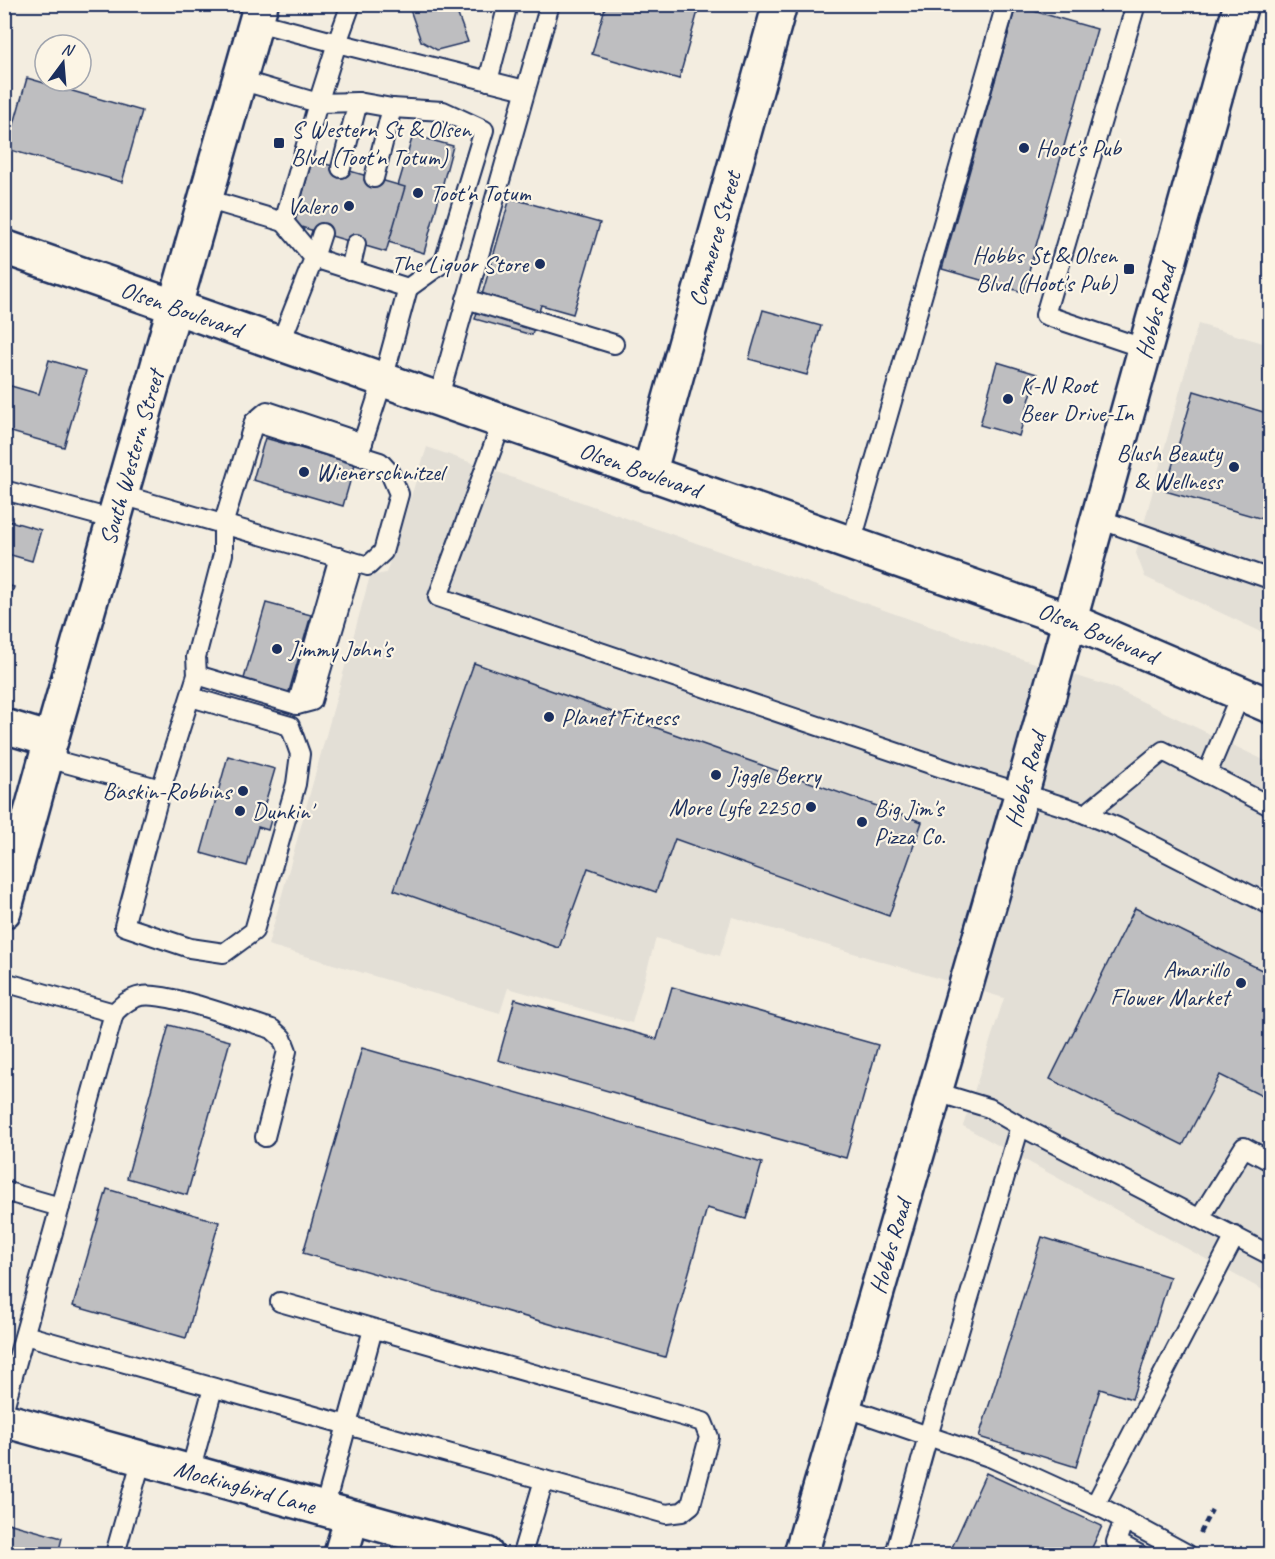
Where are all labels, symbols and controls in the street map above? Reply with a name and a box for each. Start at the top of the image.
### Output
north arrow [33,33,93,93]
text: N [59,39,77,61]
place label: S Western St & Olsen Blvd (Toot'n Totum) [291,114,472,172]
place label: Hoot's Pub [1036,133,1122,163]
marker: S Western St & Olsen Blvd (Toot'n Totum) [272,136,286,150]
marker: Hoot's Pub [1017,141,1031,155]
street label: Commerce Street [681,166,748,310]
place label: Toot'n Totum [430,178,531,208]
marker: Toot'n Totum [411,186,425,200]
place label: Valero [287,191,339,221]
marker: Valero [342,199,356,213]
place label: Hobbs St & Olsen Blvd (Hoot's Pub) [972,240,1118,298]
place label: The Liquor Store [391,249,530,279]
marker: The Liquor Store [533,257,547,271]
street label: Hobbs Road [1128,258,1184,362]
marker: Hobbs St & Olsen Blvd (Hoot's Pub) [1122,262,1136,276]
street label: Olsen Boulevard [117,274,249,345]
street label: South Western Street [92,364,172,548]
place label: K-N Root Beer Drive-In [1020,370,1134,428]
marker: K-N Root Beer Drive-In [1001,392,1015,406]
street label: Olsen Boulevard [575,435,708,506]
place label: Blush Beauty & Wellness [1117,438,1224,496]
place label: Wienerschnitzel [316,457,448,487]
marker: Blush Beauty & Wellness [1227,460,1241,474]
marker: Wienerschnitzel [297,465,311,479]
street label: Olsen Boulevard [1034,595,1165,672]
place label: Jimmy John's [288,634,395,664]
marker: Jimmy John's [270,642,284,656]
place label: Planet Fitness [561,702,680,732]
marker: Planet Fitness [542,710,556,724]
street label: Hobbs Road [998,726,1054,830]
place label: Jiggle Berry [727,760,822,790]
marker: Jiggle Berry [709,768,723,782]
place label: Baskin-Robbins [103,776,234,806]
marker: Baskin-Robbins [236,784,250,798]
place label: More Lyfe 2250 [669,792,801,822]
place label: Big Jim's Pizza Co. [874,793,946,851]
place label: Dunkin' [252,796,317,826]
marker: More Lyfe 2250 [804,800,818,814]
marker: Dunkin' [233,804,247,818]
marker: Big Jim's Pizza Co. [855,815,869,829]
place label: Amarillo Flower Market [1110,954,1232,1012]
marker: Amarillo Flower Market [1234,976,1248,990]
street label: Hobbs Road [862,1193,919,1297]
street label: Mockingbird Lane [171,1453,321,1521]

